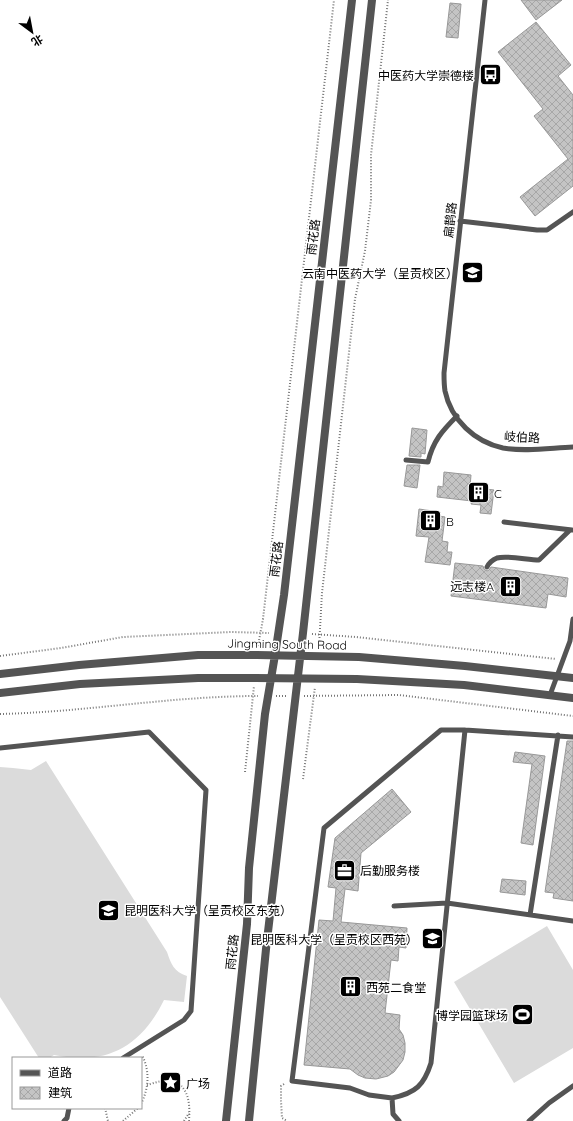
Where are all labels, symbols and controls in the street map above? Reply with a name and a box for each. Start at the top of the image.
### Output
north arrow [12,12,52,52]
text: 北 [29,32,46,49]
bus stop icon: 中医药大学崇德楼 [477,62,503,88]
place label: 中医药大学崇德楼 [378,68,474,83]
street label: 扁鹊路 [441,201,459,239]
street label: 雨花路 [303,218,323,256]
school or university icon: 云南中医药大学（呈贡校区） [460,260,486,286]
place label: 云南中医药大学（呈贡校区） [302,266,458,281]
street label: 岐伯路 [504,429,540,445]
building icon: C [466,480,492,506]
place label: C [494,486,502,501]
building icon: B [418,508,444,534]
place label: B [446,514,454,529]
street label: 雨花路 [266,540,286,578]
building icon: 远志楼A [497,573,523,599]
place label: 远志楼A [450,579,494,594]
street label: Jingming South Road [227,635,347,653]
office icon: 后勤服务楼 [332,857,358,883]
place label: 后勤服务楼 [360,863,420,878]
school or university icon: 昆明医科大学（呈贡校区东苑） [95,897,121,923]
place label: 昆明医科大学（呈贡校区东苑） [124,903,292,918]
school or university icon: 昆明医科大学（呈贡校区西苑） [420,926,446,952]
place label: 昆明医科大学（呈贡校区西苑） [250,932,418,947]
street label: 雨花路 [223,933,241,971]
building icon: 西苑二食堂 [337,974,363,1000]
place label: 西苑二食堂 [366,980,426,995]
sports icon: 博学园篮球场 [510,1002,536,1028]
place label: 博学园篮球场 [436,1008,508,1023]
legend [12,1057,142,1109]
text: 道路 [48,1065,72,1080]
place icon: 广场 [158,1070,184,1096]
place label: 广场 [186,1076,210,1091]
text: 建筑 [48,1085,72,1100]

